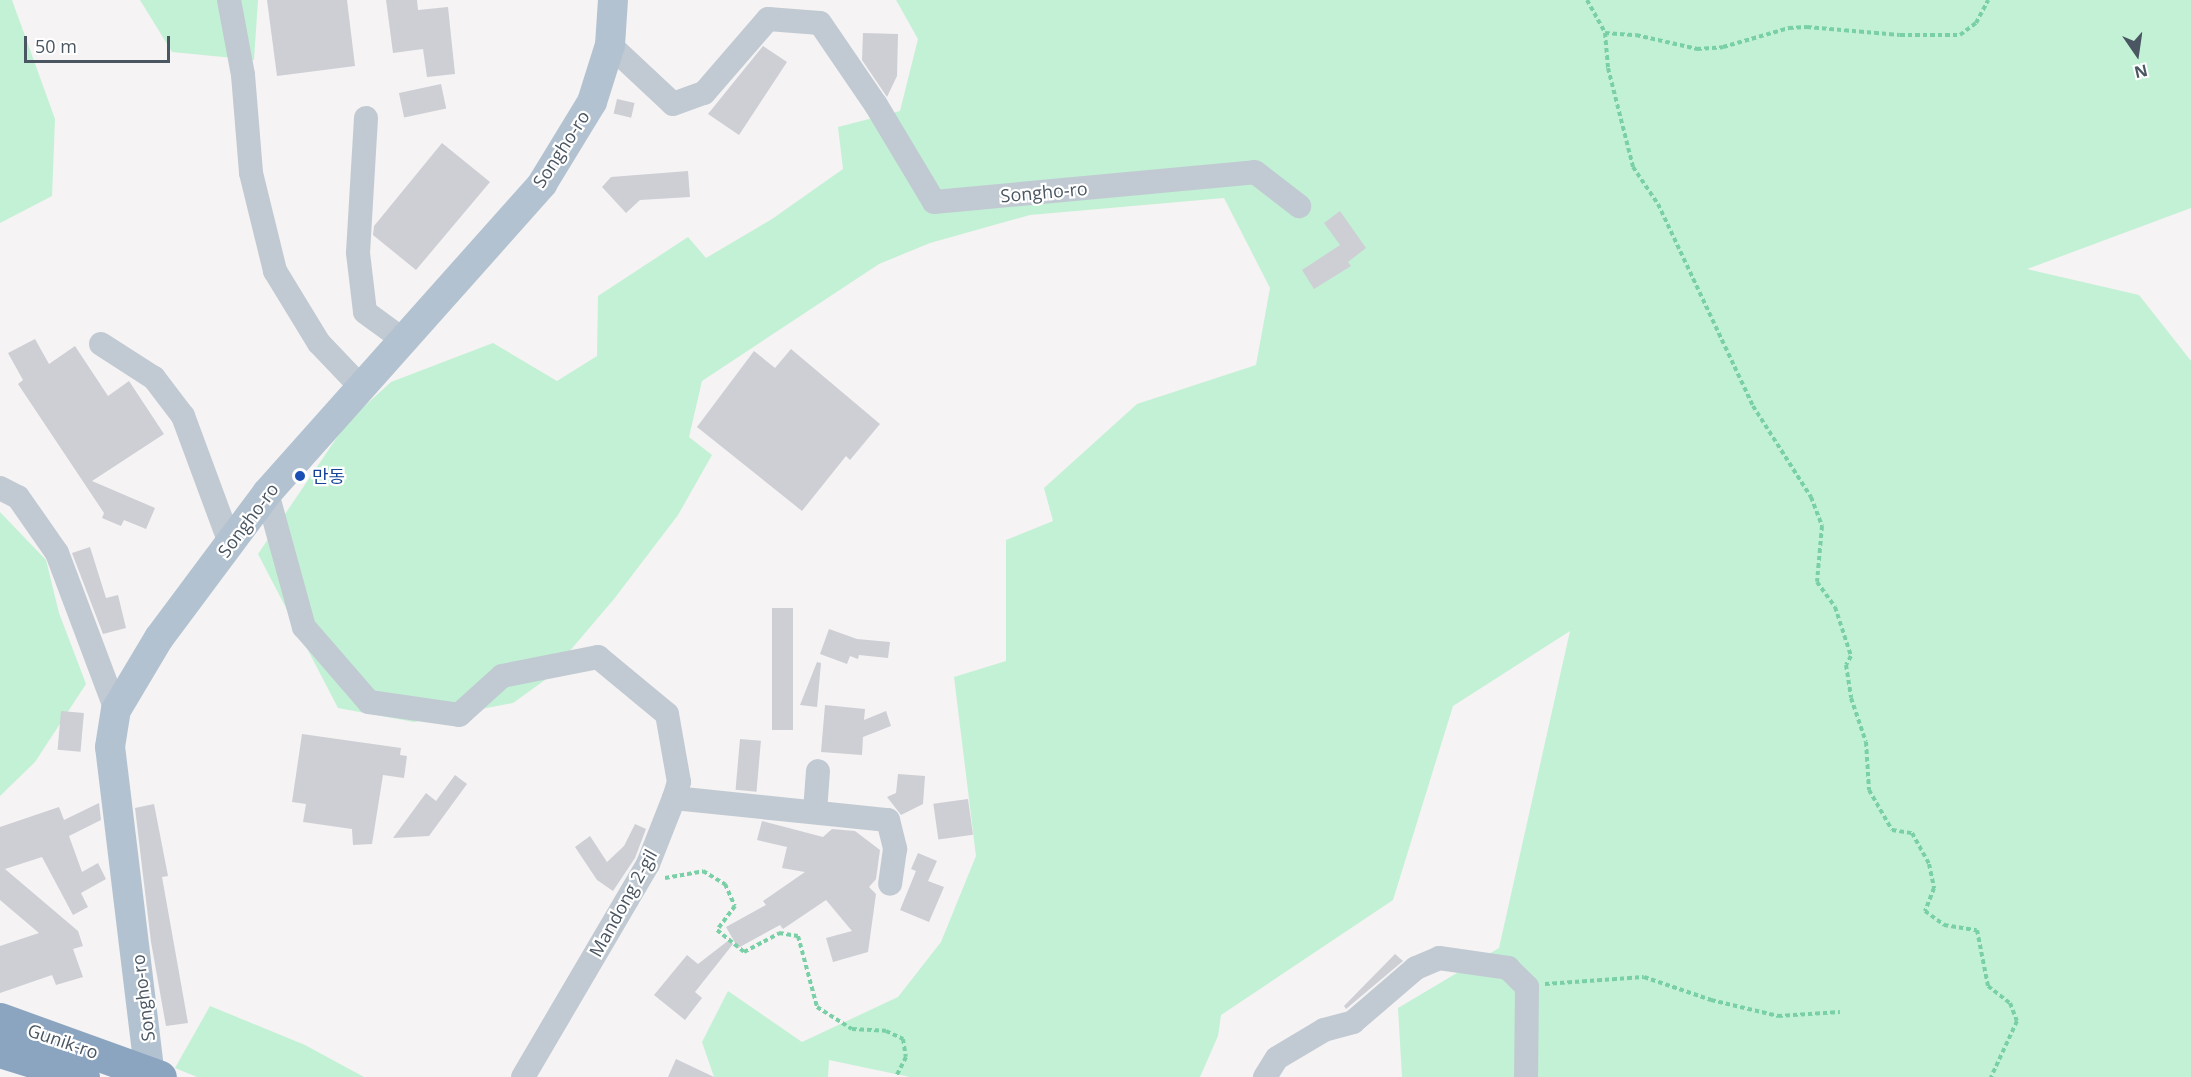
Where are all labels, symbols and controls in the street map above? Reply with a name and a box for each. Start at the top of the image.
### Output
scale bar [27,24,172,62]
north arrow [2107,24,2167,84]
text: 50 m [35,34,77,58]
text: N [2132,59,2150,84]
street label: Songho-ro [528,106,594,192]
street label: Songho-ro [1000,177,1088,207]
place label: 만동 [312,465,345,487]
marker: 만동 [293,469,307,483]
street label: Songho-ro [213,479,283,561]
street label: Mandong 2-gil [585,846,661,960]
street label: Songho-ro [127,953,159,1043]
street label: Gunik-ro [25,1019,101,1063]

